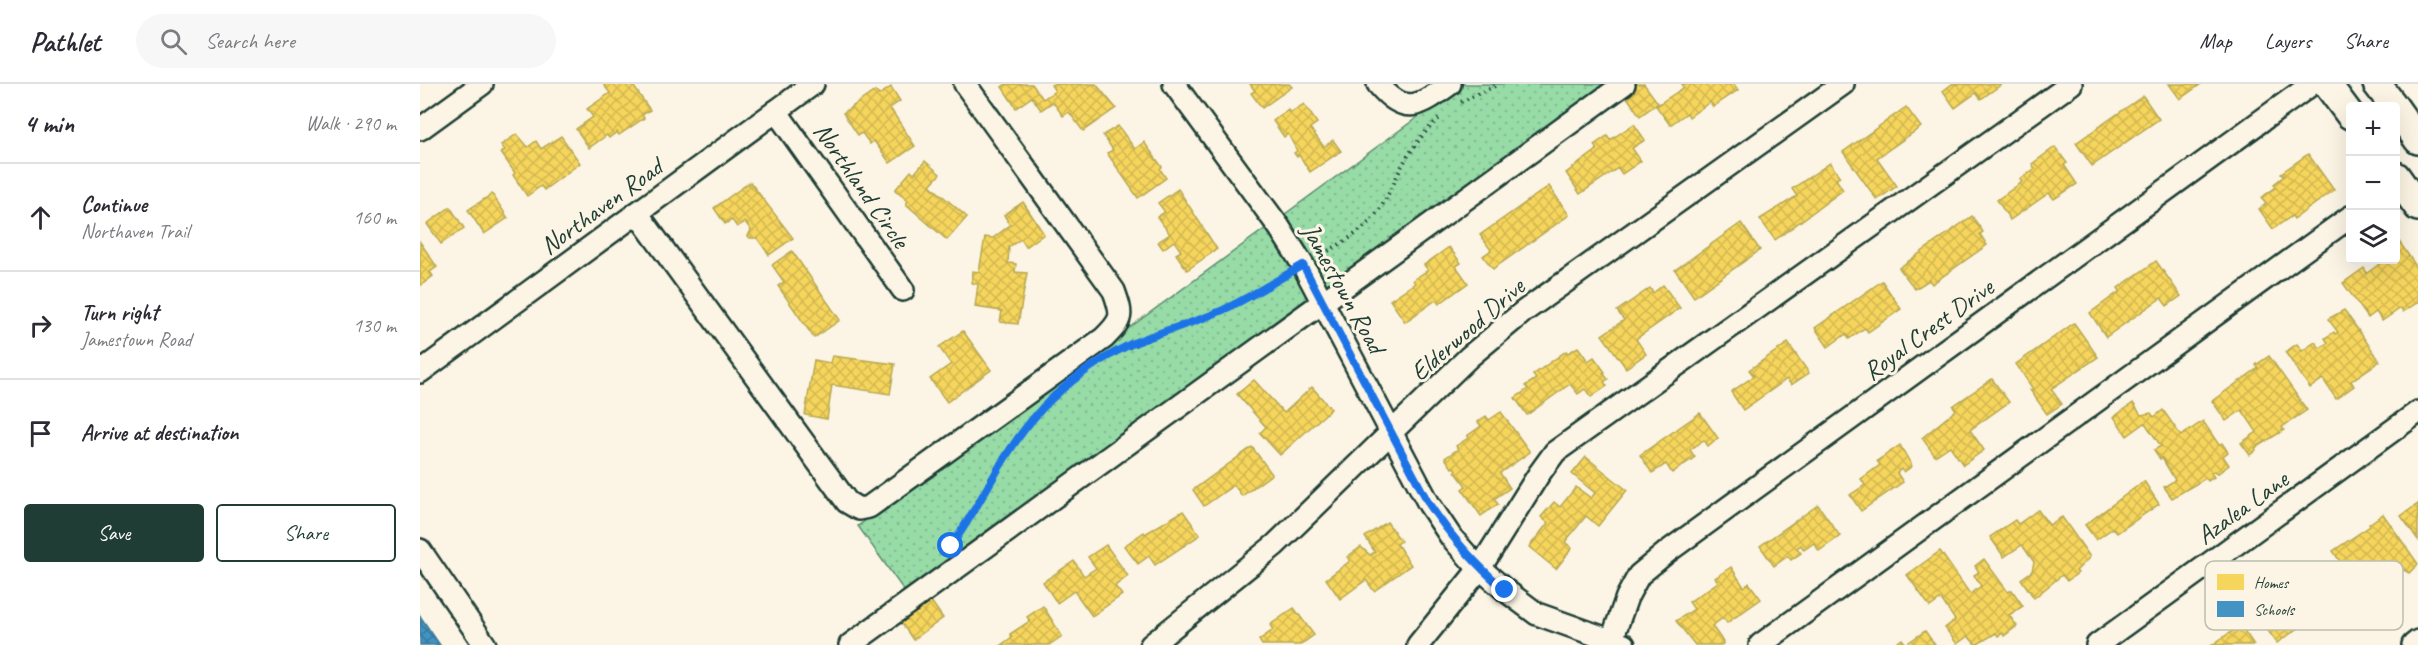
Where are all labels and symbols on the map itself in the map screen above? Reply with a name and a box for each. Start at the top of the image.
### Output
street label: Northland Circle [806,116,918,257]
street label: Northaven Road [534,149,672,262]
street label: Jamestown Road [1293,216,1395,362]
street label: Elderwood Drive [1403,270,1533,388]
street label: Royal Crest Drive [1857,270,2001,388]
street label: Azalea Lane [2190,462,2296,552]
route start [937,532,963,558]
legend [2205,561,2403,630]
text: Homes [2254,573,2290,593]
route end [1491,576,1517,602]
text: Schools [2254,600,2295,620]

